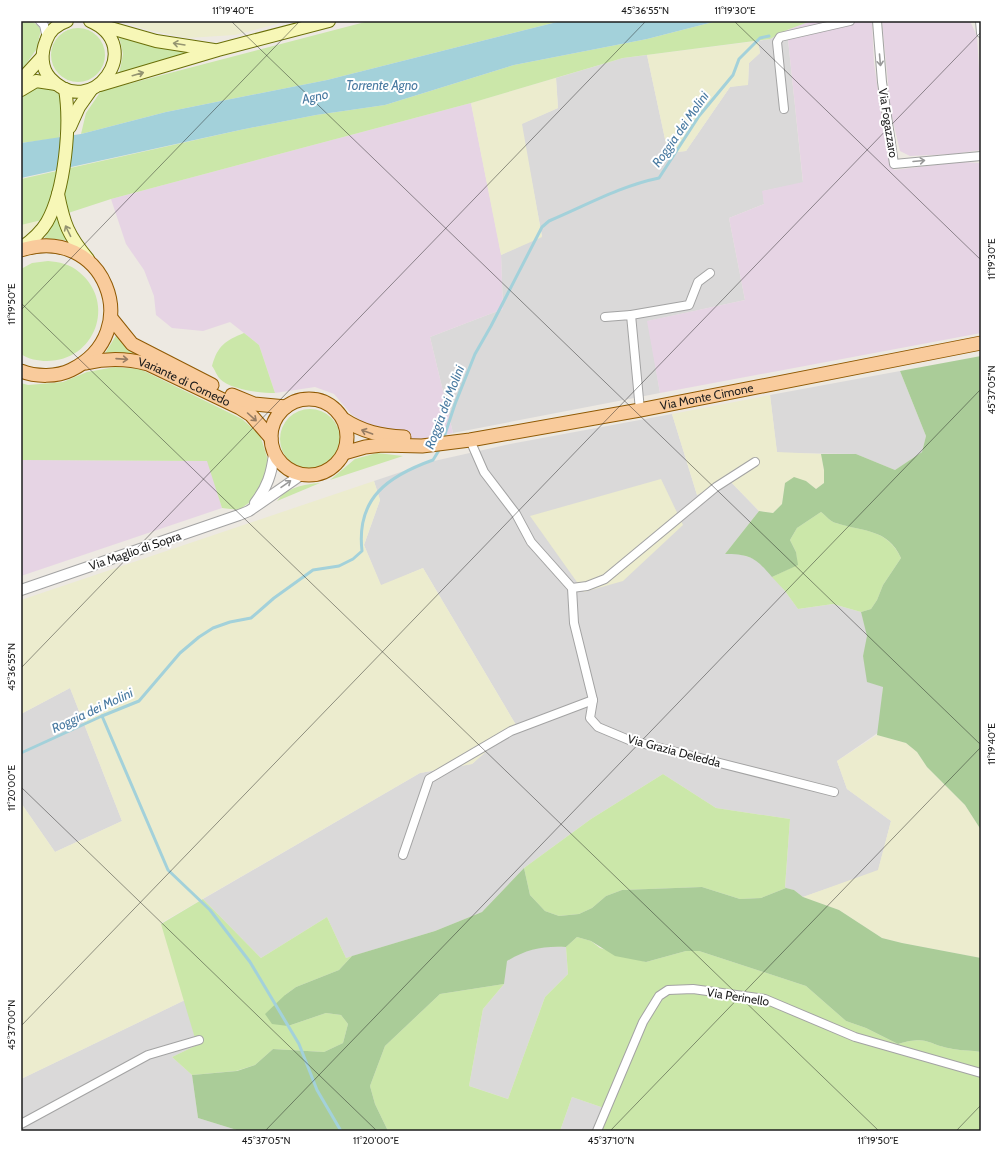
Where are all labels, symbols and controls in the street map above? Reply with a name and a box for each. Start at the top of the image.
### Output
text: 11°19'40"E [212,4,254,17]
text: 45°36'55"N [621,4,669,17]
text: 11°19'30"E [714,4,756,17]
one-way arrow [173,40,186,48]
one-way arrow [876,53,883,66]
one-way arrow [131,70,144,77]
water label: Torrente Agno [346,77,418,93]
water label: Agno [299,85,330,107]
street label: Via Fogazzaro [876,87,901,159]
water label: Roggia dei Molini [648,88,712,170]
one-way arrow [913,158,926,165]
one-way arrow [64,225,71,237]
text: 11°19'30"E [985,238,998,280]
text: 11°19'50"E [5,283,18,325]
street label: Variante di Cornedo [137,354,233,409]
one-way arrow [115,356,128,363]
water label: Roggia dei Molini [421,363,467,451]
text: 45°37'05"N [985,366,998,414]
street label: Via Monte Cimone [659,380,755,413]
one-way arrow [247,413,258,422]
one-way arrow [362,427,374,435]
one-way arrow [280,480,291,488]
street label: Via Maglio di Sopra [87,528,183,573]
text: 45°36'55"N [5,643,18,691]
water label: Roggia dei Molini [49,684,135,736]
text: 11°19'40"E [985,723,998,765]
street label: Via Grazia Deledda [626,731,723,770]
text: 11°20'00"E [5,764,18,811]
street label: Via Perinello [706,984,771,1009]
text: 45°37'00"N [5,1000,18,1050]
text: 45°37'05"N [242,1134,290,1147]
text: 11°20'00"E [353,1134,400,1147]
text: 45°37'10"N [588,1134,634,1147]
text: 11°19'50"E [857,1134,899,1147]

